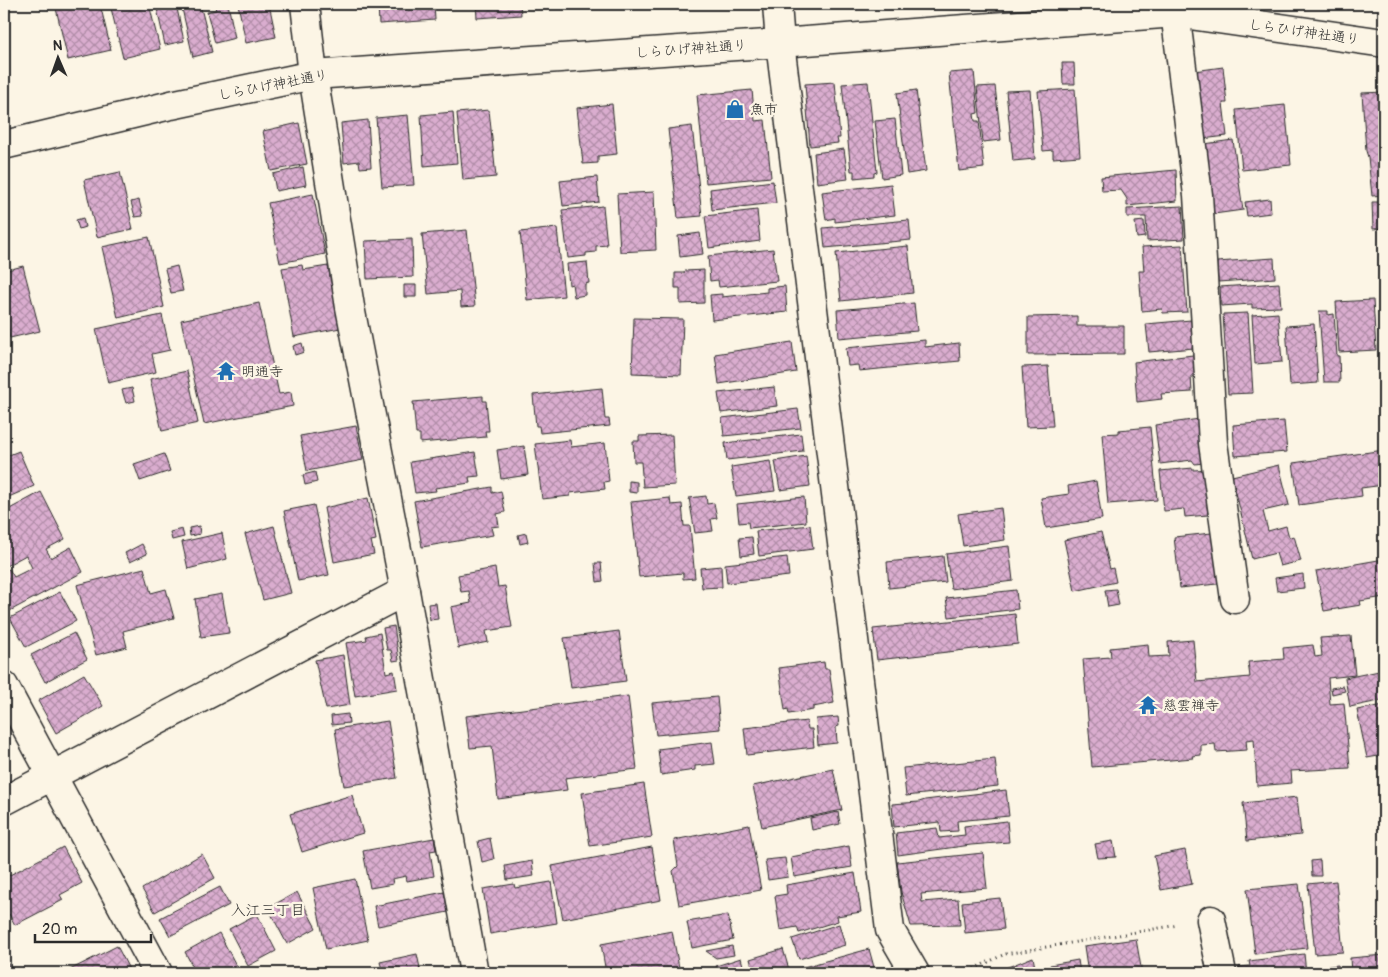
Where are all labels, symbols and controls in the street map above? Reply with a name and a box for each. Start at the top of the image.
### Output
street label: しらひげ神社通り [1247,16,1361,48]
north arrow [32,32,82,82]
text: N [53,37,63,54]
street label: しらひげ神社通り [635,37,747,61]
street label: しらひげ神社通り [216,66,330,104]
shop icon: 魚市 [724,98,746,120]
place label: 魚市 [750,101,778,118]
temple icon: 明通寺 [215,360,237,382]
place label: 明通寺 [241,363,283,380]
temple icon: 慈雲禅寺 [1137,694,1159,716]
place label: 慈雲禅寺 [1163,697,1219,714]
district label: 入江三丁目 [230,901,306,920]
scale bar [35,912,151,944]
text: 20 m [42,920,77,939]

